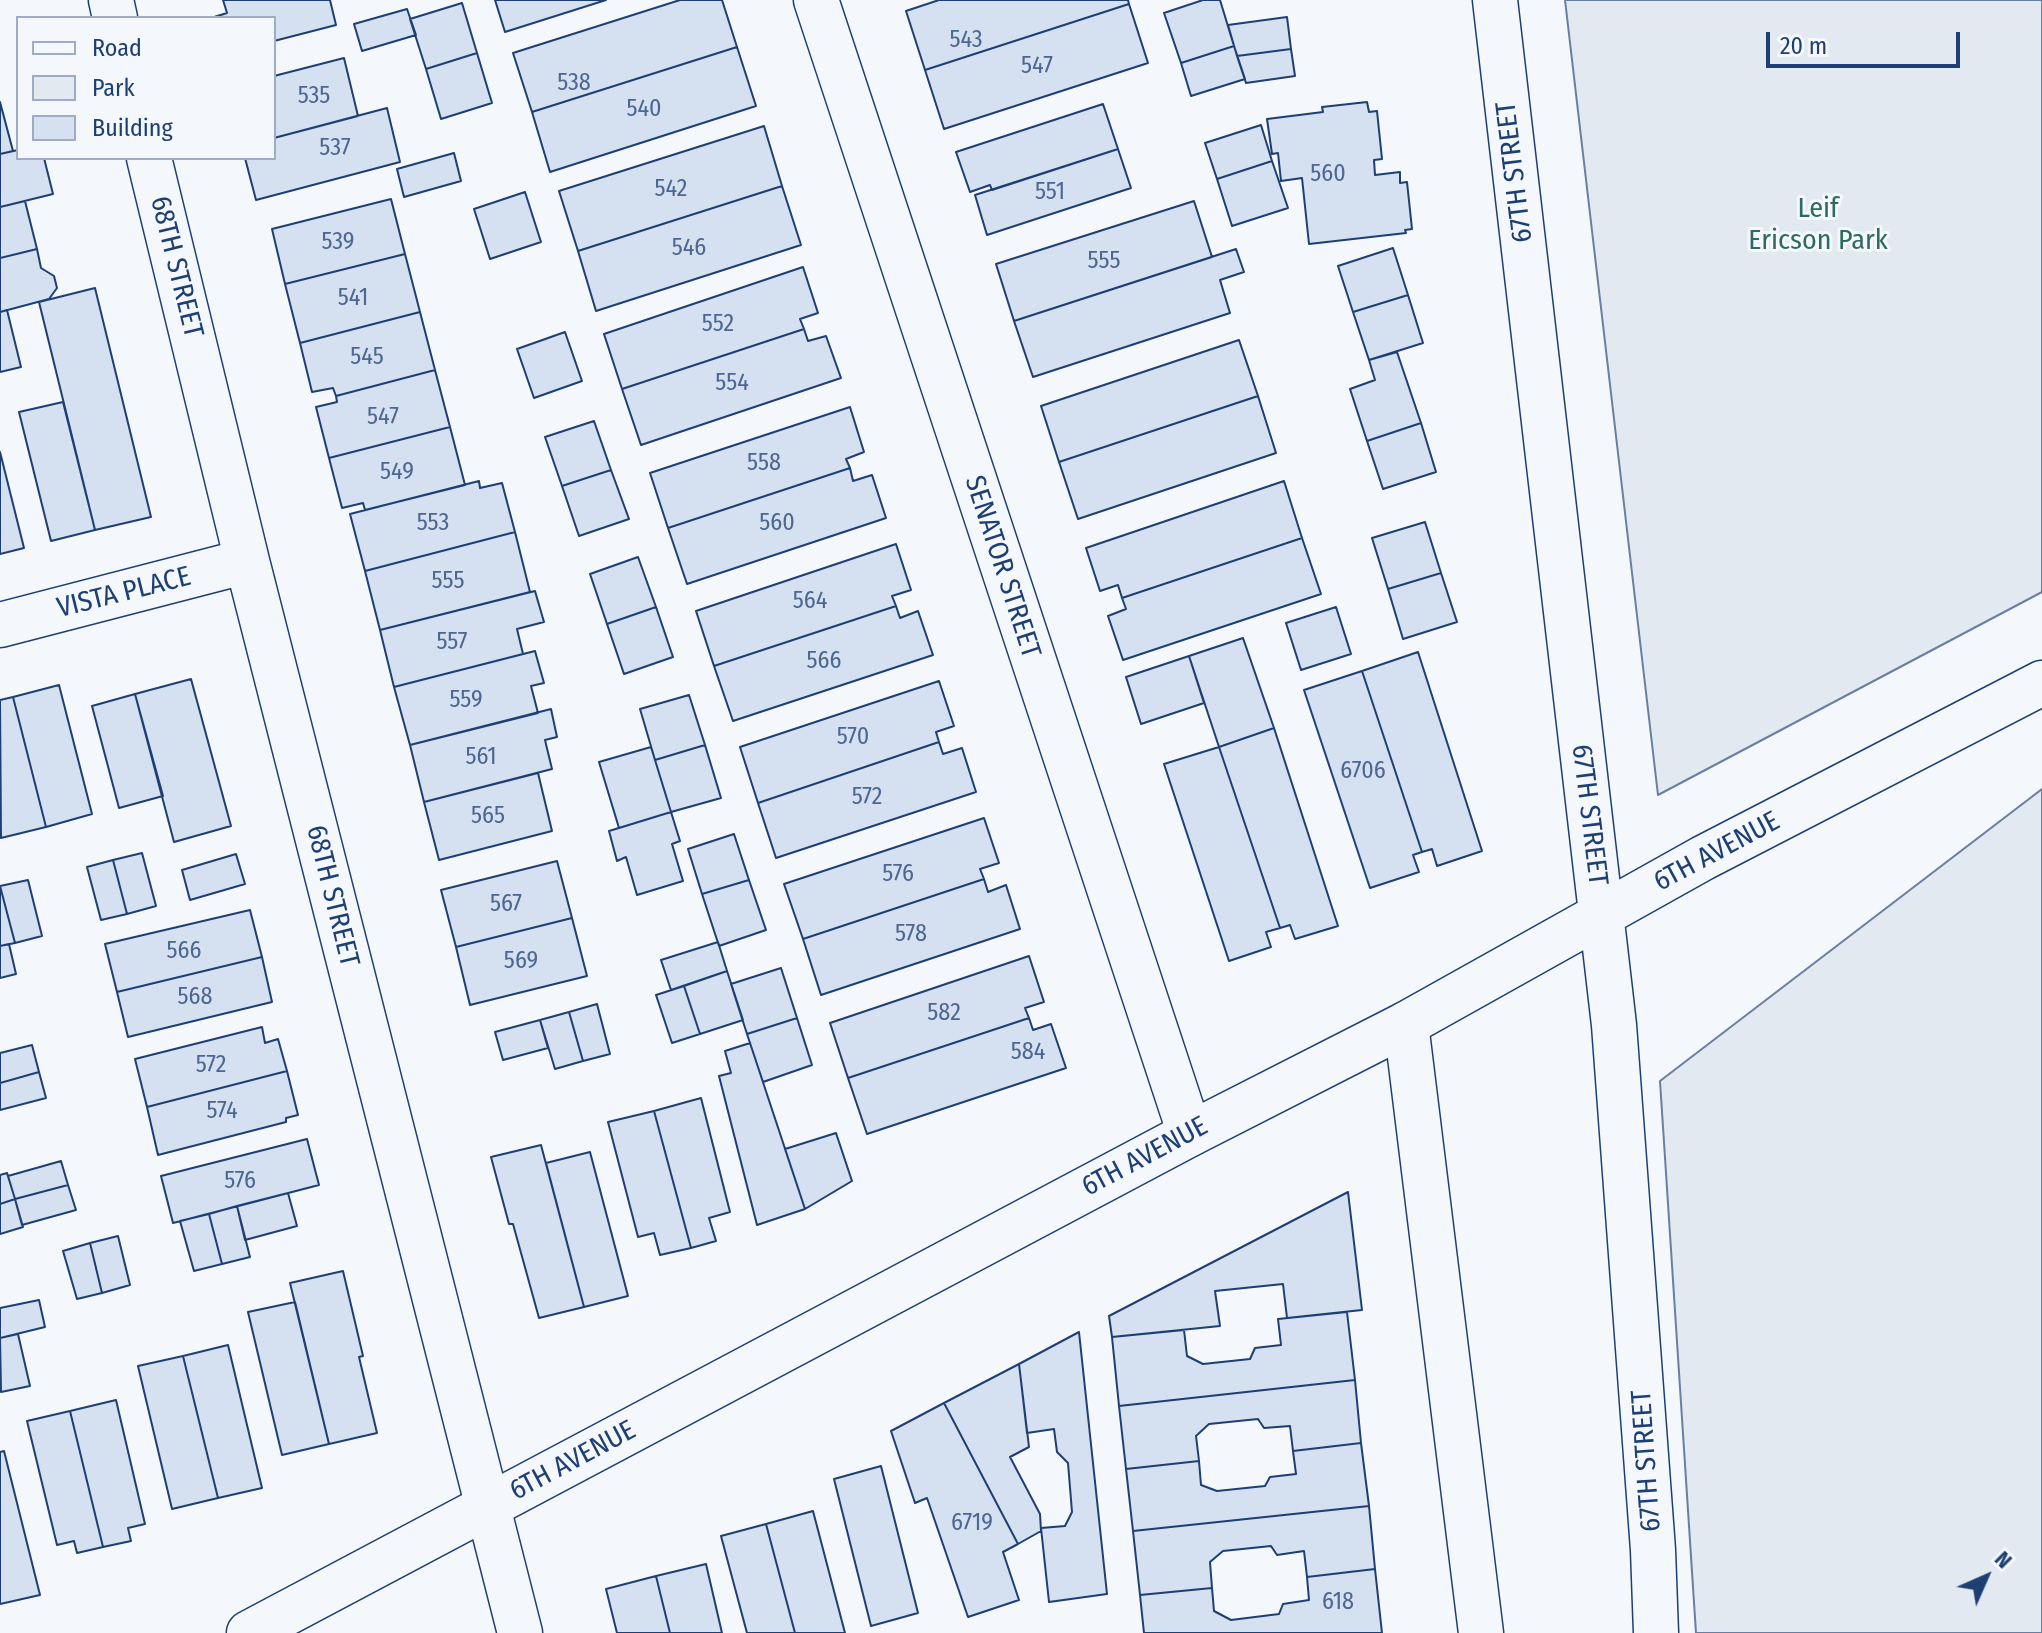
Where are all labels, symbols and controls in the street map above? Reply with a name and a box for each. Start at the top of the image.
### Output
legend [16,16,276,160]
scale bar [1770,16,1964,66]
house number: 543 [949,26,983,54]
text: 20 m [1780,32,1827,60]
text: Road [92,34,142,62]
house number: 547 [1021,52,1053,80]
house number: 538 [557,69,591,97]
text: Park [92,74,135,102]
house number: 535 [298,82,330,110]
house number: 540 [626,95,662,123]
street label: 67TH STREET [1490,100,1540,244]
text: Building [92,114,173,142]
house number: 537 [319,134,351,162]
house number: 560 [1310,160,1346,188]
house number: 542 [655,175,687,203]
house number: 551 [1035,178,1065,206]
park label: Leif Ericson Park [1748,192,1888,258]
street label: 68TH STREET [142,193,210,341]
house number: 539 [321,228,355,256]
house number: 546 [672,234,706,262]
house number: 555 [1088,247,1120,275]
house number: 541 [338,284,368,312]
house number: 552 [702,310,734,338]
house number: 545 [350,343,384,371]
house number: 554 [715,369,749,397]
house number: 547 [367,403,399,431]
house number: 558 [747,449,781,477]
house number: 549 [380,458,414,486]
street label: SENATOR STREET [957,472,1047,662]
house number: 553 [417,509,449,537]
house number: 560 [759,509,795,537]
street label: VISTA PLACE [54,560,194,626]
house number: 555 [432,567,464,595]
house number: 564 [793,587,827,615]
house number: 557 [436,628,468,656]
house number: 566 [807,647,841,675]
house number: 559 [449,686,483,714]
house number: 570 [837,723,869,751]
house number: 561 [465,743,497,771]
street label: 67TH STREET [1564,743,1614,887]
house number: 6706 [1340,757,1386,785]
house number: 572 [852,783,882,811]
house number: 565 [471,802,505,830]
street label: 6TH AVENUE [1648,805,1786,899]
street label: 68TH STREET [298,822,366,970]
house number: 576 [882,860,914,888]
house number: 567 [490,890,522,918]
house number: 578 [895,920,927,948]
house number: 566 [167,937,201,965]
house number: 569 [504,947,538,975]
house number: 568 [178,983,212,1011]
house number: 582 [927,999,961,1027]
house number: 584 [1011,1038,1045,1066]
house number: 572 [196,1051,226,1079]
house number: 574 [206,1097,238,1125]
street label: 6TH AVENUE [1076,1110,1214,1204]
house number: 576 [224,1167,256,1195]
street label: 67TH STREET [1625,1389,1669,1533]
street label: 6TH AVENUE [504,1414,642,1508]
house number: 6719 [951,1509,993,1537]
north arrow [1946,1537,2026,1617]
text: N [1989,1545,2018,1574]
house number: 618 [1322,1588,1354,1616]

